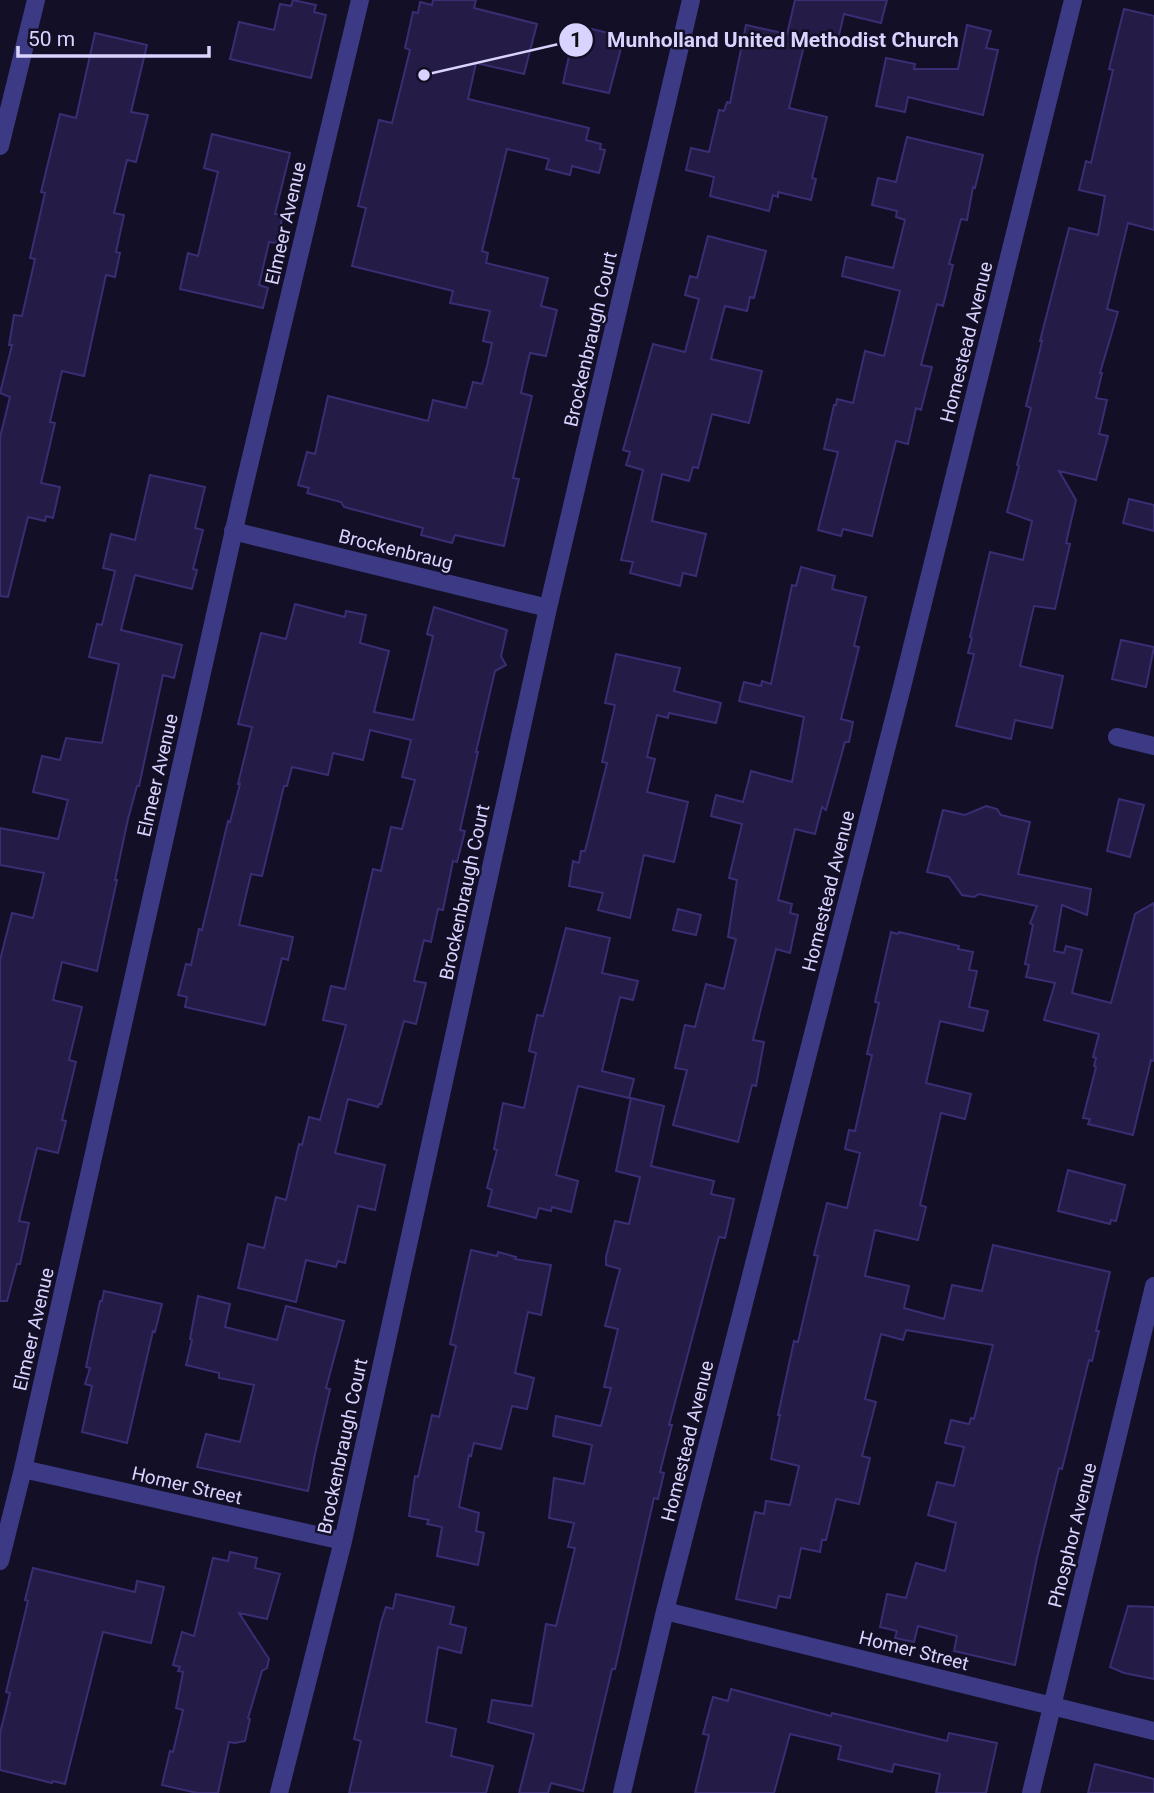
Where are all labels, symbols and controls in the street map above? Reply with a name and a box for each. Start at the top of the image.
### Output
scale bar [18,14,208,58]
callout: Munholland United Methodist Church [559,19,973,61]
text: 50 m [28,27,75,51]
text: 1 [570,28,582,52]
text: Munholland United Methodist Church [607,28,959,52]
street label: Elmeer Avenue [260,159,311,287]
street label: Brockenbraugh Court [559,249,622,429]
street label: Homestead Avenue [935,259,998,425]
street label: Brockenbraug [336,524,455,575]
street label: Elmeer Avenue [132,711,183,839]
street label: Brockenbraugh Court [435,802,494,982]
street label: Homestead Avenue [797,808,860,974]
street label: Elmeer Avenue [8,1265,59,1393]
street label: Brockenbraugh Court [313,1356,372,1536]
street label: Homestead Avenue [656,1358,719,1524]
street label: Phosphor Avenue [1043,1460,1102,1610]
street label: Homer Street [130,1462,244,1509]
street label: Homer Street [857,1626,971,1675]

